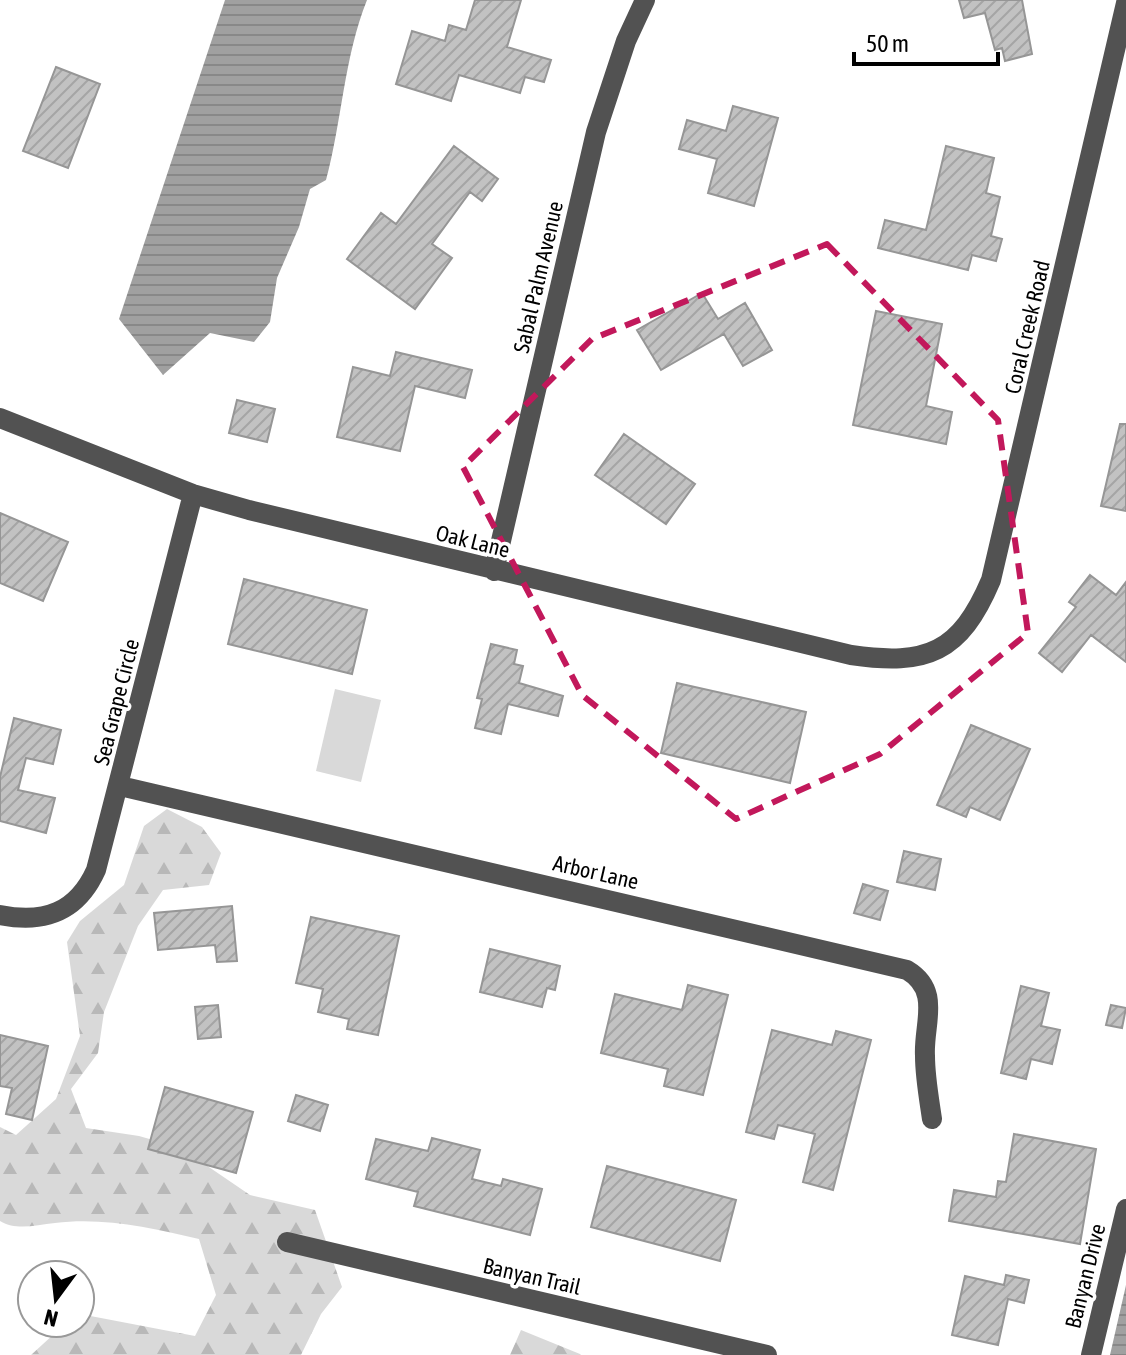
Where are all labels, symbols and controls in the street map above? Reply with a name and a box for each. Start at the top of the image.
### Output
scale bar [854,16,998,66]
text: 50 m [866,30,909,57]
street label: Sabal Palm Avenue [508,198,568,355]
street label: Coral Creek Road [999,258,1055,396]
street label: Oak Lane [433,519,513,563]
street label: Sea Grape Circle [88,636,144,768]
street label: Arbor Lane [551,850,641,894]
street label: Banyan Drive [1059,1221,1111,1331]
street label: Banyan Trail [481,1252,584,1300]
north arrow [16,1259,96,1339]
text: N [41,1304,60,1333]

